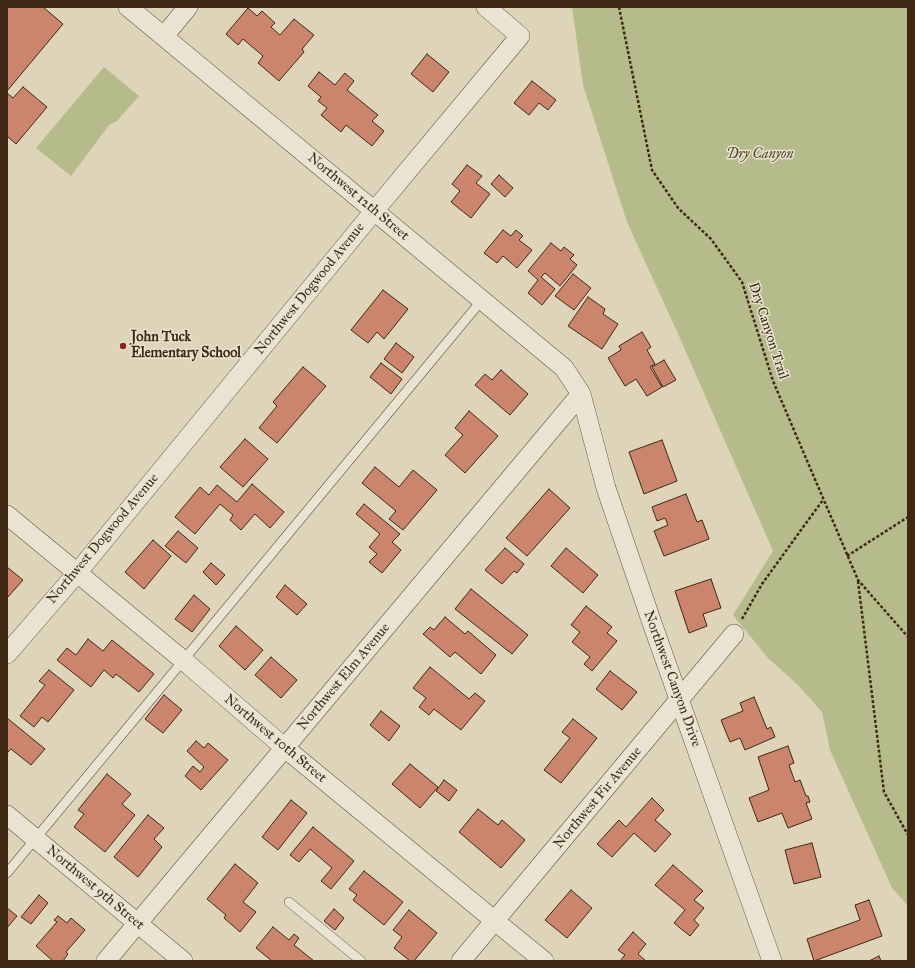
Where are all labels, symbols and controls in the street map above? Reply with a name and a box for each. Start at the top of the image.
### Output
park label: Dry Canyon [726,147,794,163]
street label: Northwest 12th Street [304,150,412,244]
street label: Northwest Dogwood Avenue [252,220,368,358]
street label: Dry Canyon Trail [744,280,792,382]
place label: John Tuck Elementary School [131,330,241,362]
marker: John Tuck Elementary School [118,341,128,351]
street label: Northwest Dogwood Avenue [44,470,162,608]
street label: Northwest Canyon Drive [640,609,704,749]
street label: Northwest Elm Avenue [294,620,394,734]
street label: Northwest 10th Street [220,691,330,787]
street label: Northwest Fir Avenue [550,744,646,852]
street label: Northwest 9th Street [43,842,147,934]

